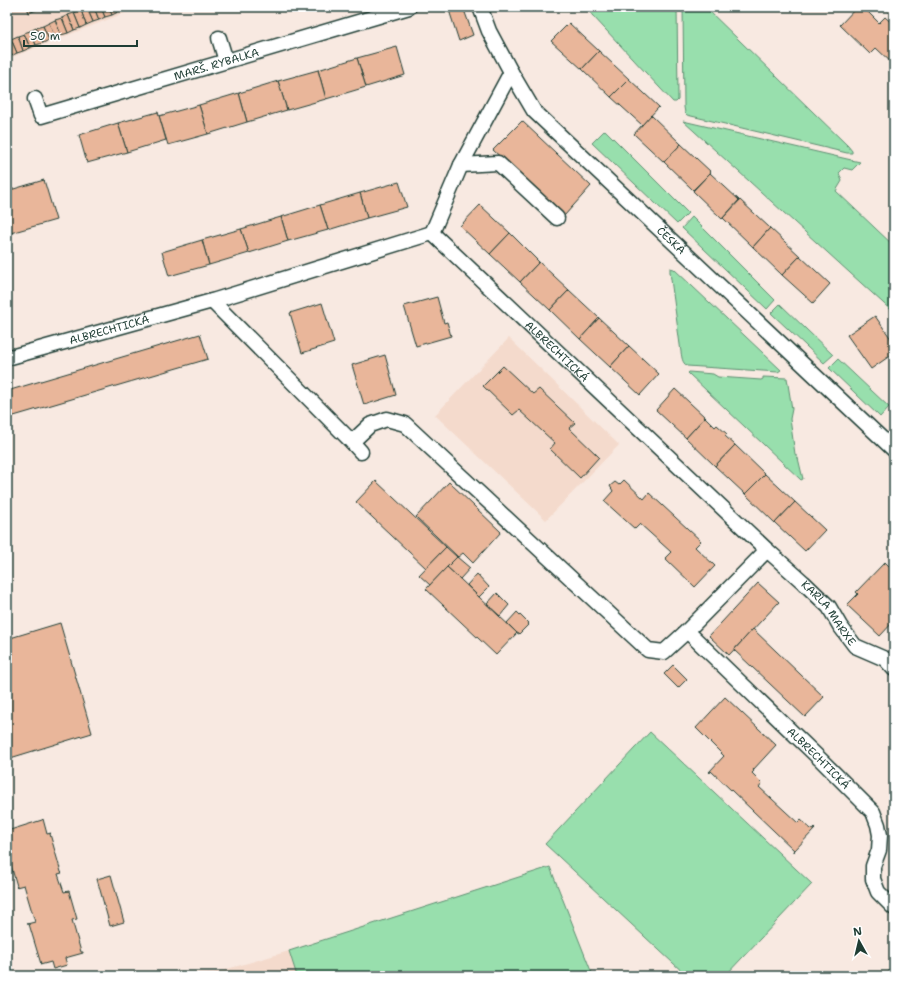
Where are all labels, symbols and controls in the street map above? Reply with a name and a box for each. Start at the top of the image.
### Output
scale bar [24,22,137,48]
text: 50 m [30,28,60,44]
street label: MARŠ. RYBALKA [172,44,261,84]
street label: ČESKÁ [654,222,690,257]
street label: ALBRECHTICKÁ [67,310,151,348]
street label: ALBRECHTICKÁ [522,317,593,385]
street label: KARLA MARXE [798,577,860,649]
street label: ALBRECHTICKÁ [784,724,854,792]
north arrow [839,921,879,961]
text: N [852,924,863,940]

